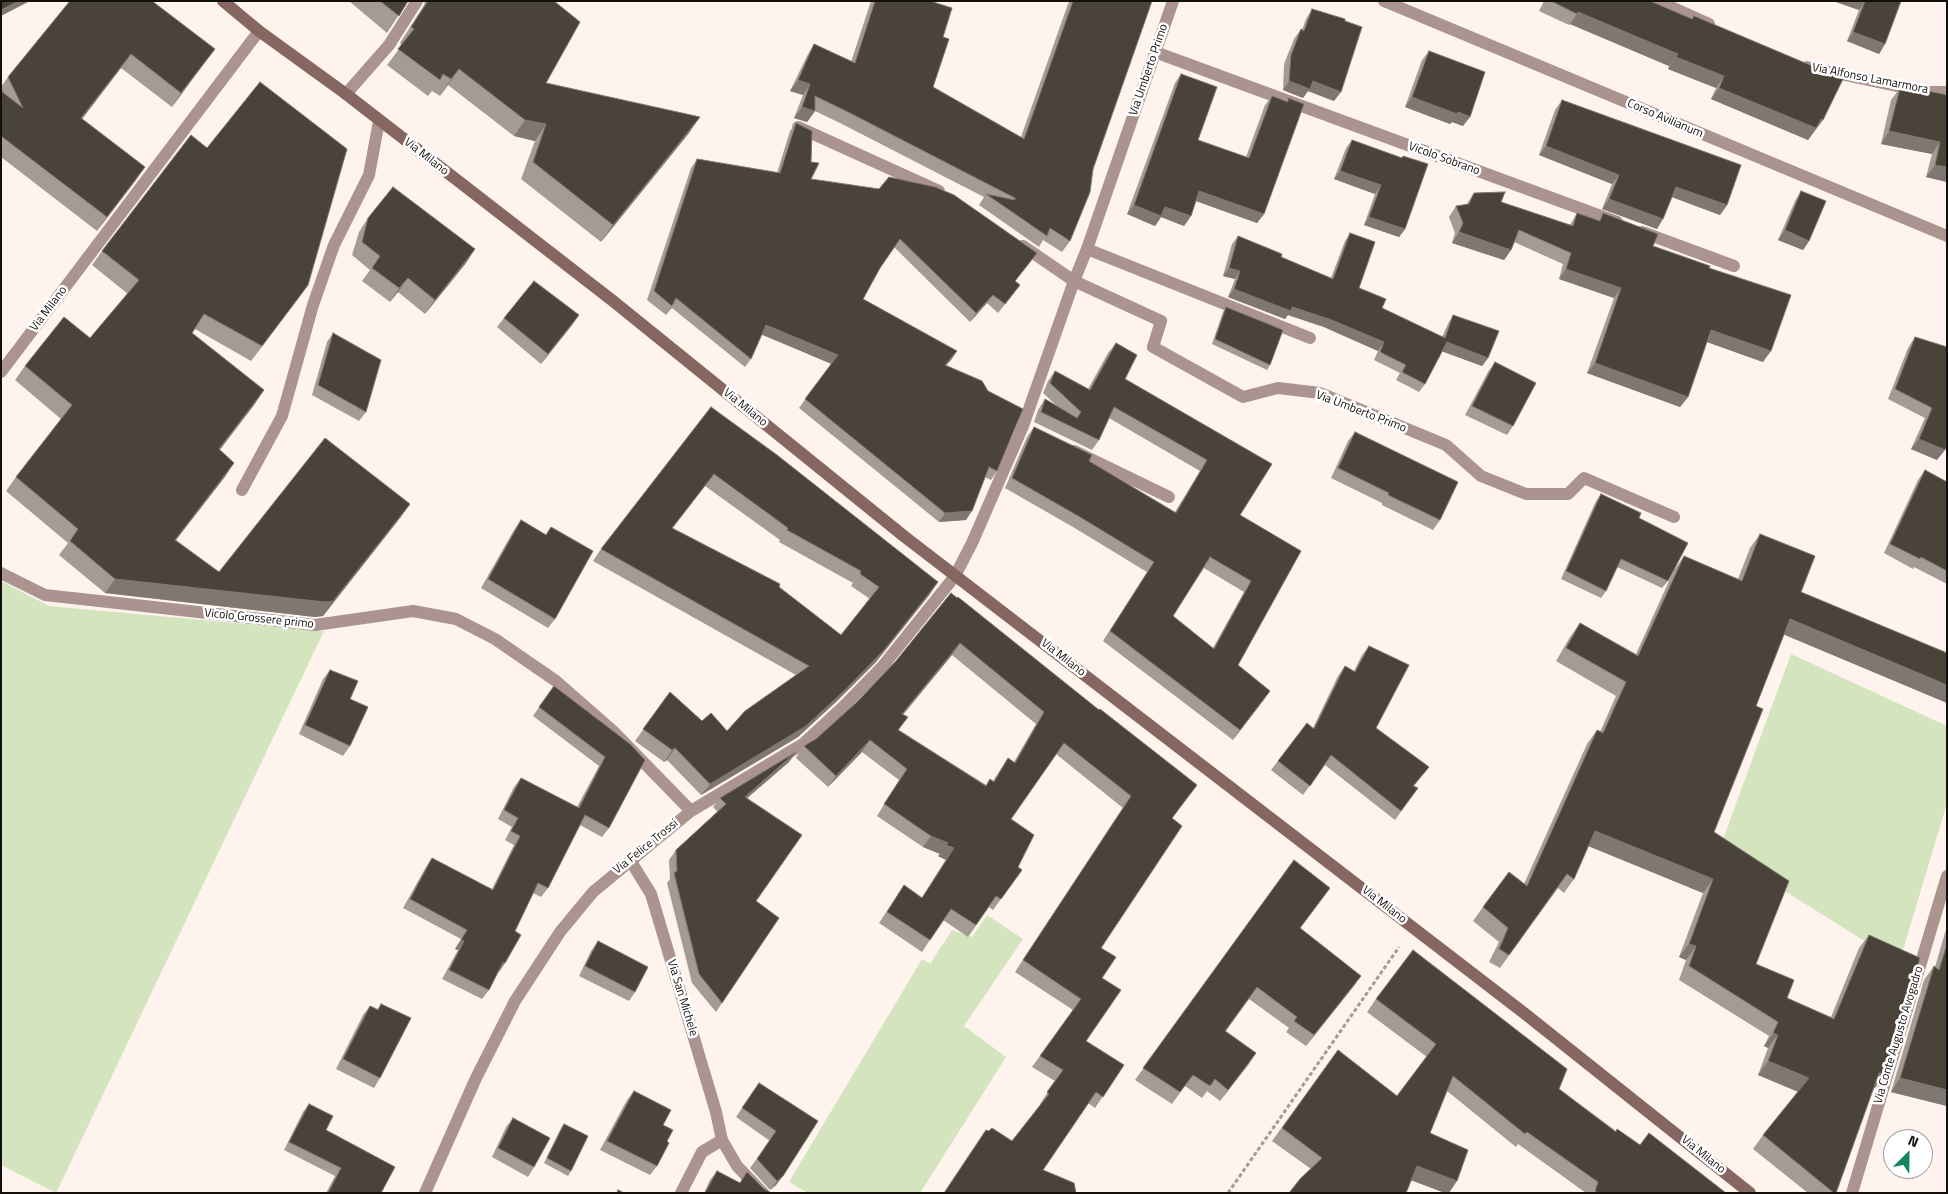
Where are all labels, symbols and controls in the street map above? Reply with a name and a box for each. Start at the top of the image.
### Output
street label: Via Umberto Primo [1127,22,1171,118]
street label: Via Alfonso Lamarmora [1811,61,1929,97]
street label: Corso Avilianum [1625,97,1705,141]
street label: Via Milano [401,135,451,179]
street label: Vicolo Sobrano [1406,139,1482,179]
street label: Via Milano [27,284,71,334]
street label: Via Milano [720,386,770,430]
street label: Via Umberto Primo [1314,388,1408,436]
street label: Vicolo Grossere primo [204,606,314,632]
street label: Via Milano [1038,636,1088,680]
street label: Via Felice Trossi [611,817,681,877]
street label: Via Milano [1359,883,1409,927]
street label: Via San Michele [664,958,700,1038]
street label: Via Conte Augusto Avogadro [1871,965,1927,1105]
north arrow [1883,1129,1933,1179]
text: N [1905,1129,1922,1152]
street label: Via Milano [1678,1133,1728,1177]

